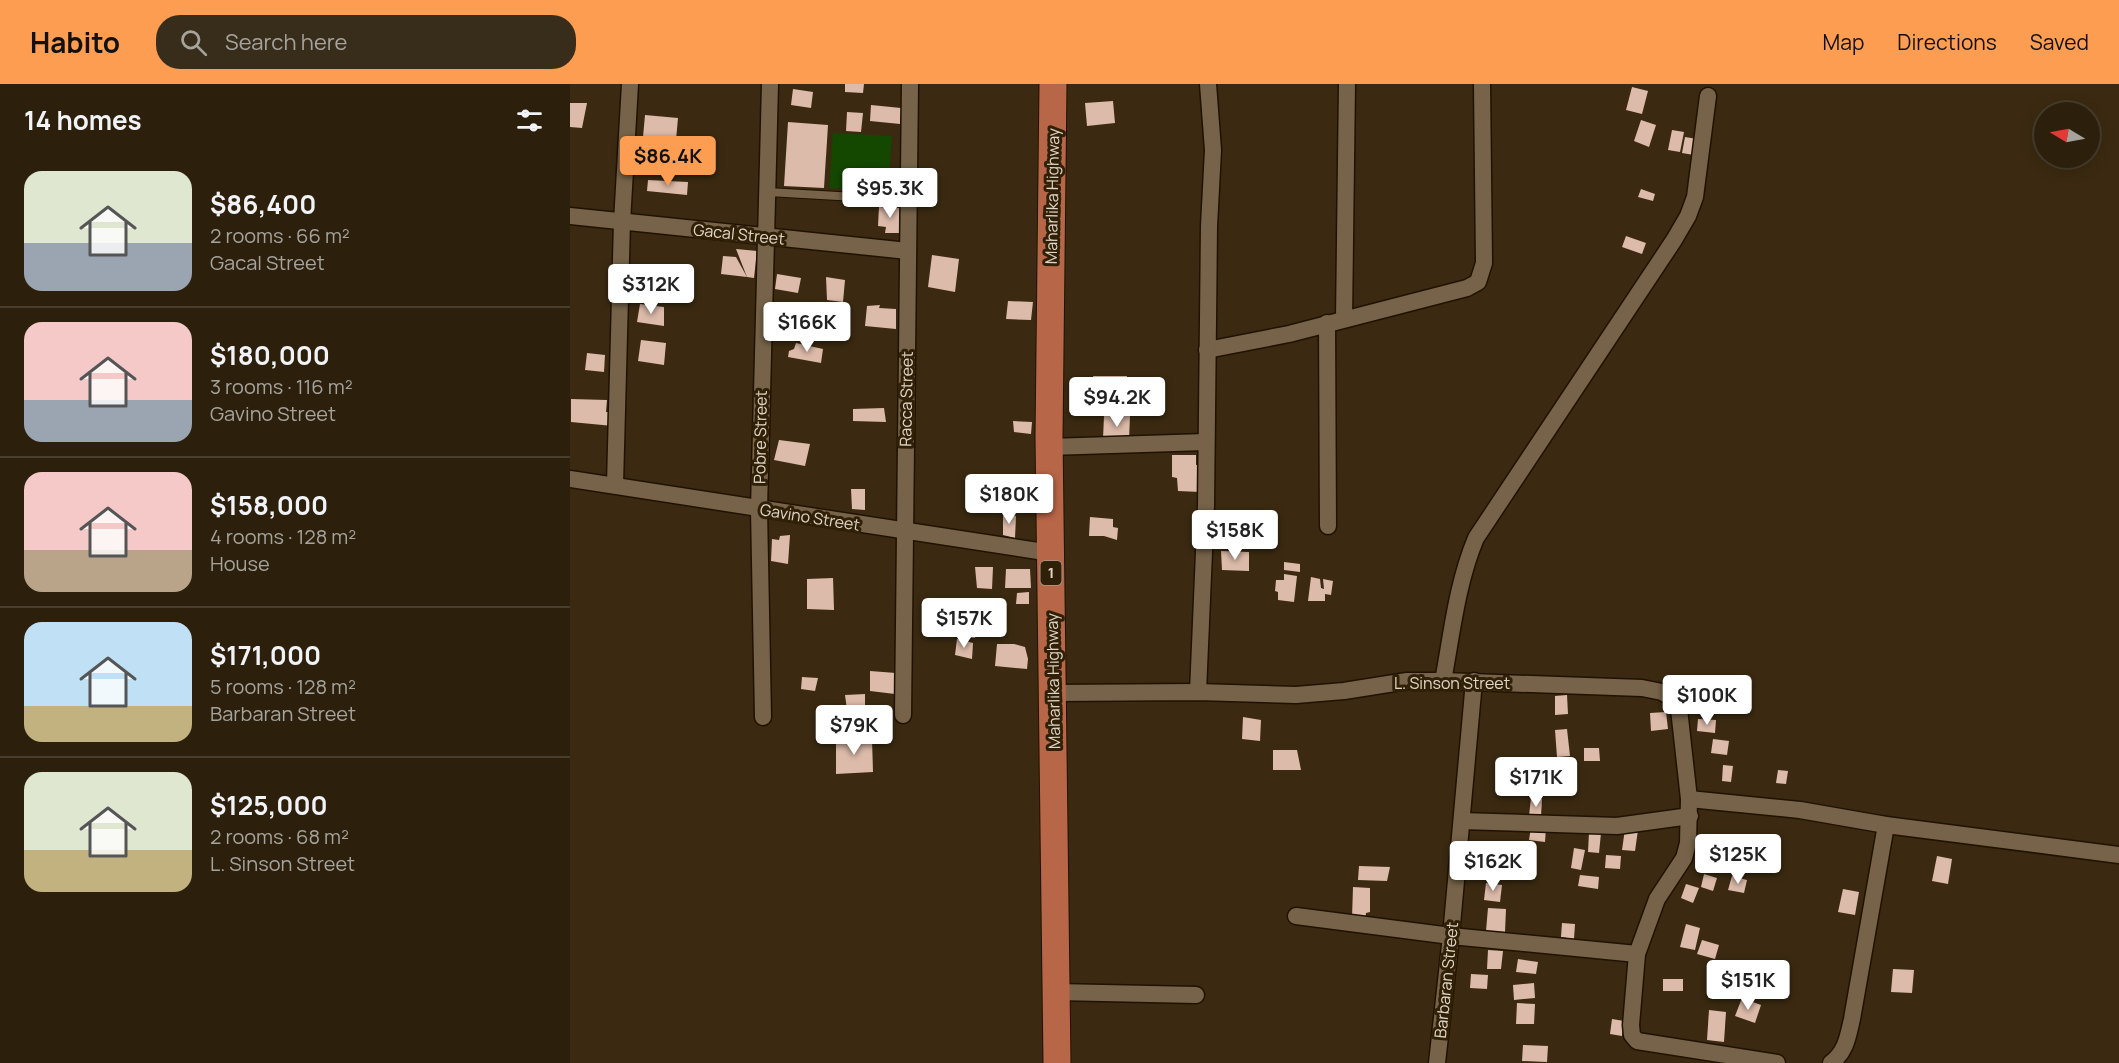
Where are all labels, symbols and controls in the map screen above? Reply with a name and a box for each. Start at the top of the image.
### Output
search box [156,15,576,69]
text: Habito [30,23,120,61]
icon: search [177,26,210,59]
text: Search here [225,27,347,57]
text: Map [1823,28,1864,56]
text: Directions [1897,28,1997,56]
text: Saved [2030,28,2089,56]
text: 14 homes [24,102,142,138]
north arrow [2034,102,2100,168]
map controls [2034,102,2100,168]
icon: filters [513,104,546,137]
street label: Maharlika Highway [1040,127,1064,264]
pin: $86.4K [619,136,717,187]
text: $86.4K [634,142,702,169]
pin: $95.3K [841,168,939,219]
text: $95.3K [856,174,924,201]
text: $86,400 [210,186,316,222]
icon: home [72,195,144,267]
street label: Gacal Street [692,218,786,250]
text: 2 rooms · 66 m² [210,222,350,249]
text: Gacal Street [210,249,325,276]
pin: $312K [609,264,693,315]
text: $312K [622,270,680,297]
pin: $166K [765,302,849,353]
text: $166K [777,308,837,335]
text: $180,000 [210,337,330,373]
icon: home [72,346,144,418]
street label: Racca Street [894,351,918,447]
text: 3 rooms · 116 m² [210,373,353,400]
pin: $94.2K [1068,377,1166,428]
text: $94.2K [1083,383,1151,410]
street label: Pobre Street [748,390,772,484]
text: Gavino Street [210,400,336,427]
pin: $180K [967,474,1051,525]
text: $180K [979,480,1039,507]
text: $158,000 [210,487,328,523]
icon: home [72,496,144,568]
street label: Gavino Street [758,498,862,536]
pin: $158K [1193,510,1277,561]
text: $158K [1206,516,1264,543]
text: 4 rooms · 128 m² [210,523,356,550]
text: House [210,550,270,577]
road number: 1 [1040,561,1062,585]
pin: $157K [922,598,1006,649]
text: $157K [936,604,992,631]
street label: Maharlika Highway [1041,612,1065,749]
text: $171,000 [210,637,321,673]
icon: home [72,646,144,718]
street label: L. Sinson Street [1394,672,1510,694]
text: 5 rooms · 128 m² [210,673,356,700]
pin: $100K [1665,675,1749,726]
text: $100K [1677,681,1737,708]
text: Barbaran Street [210,700,356,727]
pin: $79K [818,705,890,756]
text: $79K [830,711,878,738]
pin: $171K [1494,757,1578,808]
text: $171K [1509,763,1563,790]
text: $125,000 [210,787,328,823]
icon: home [72,796,144,868]
text: 2 rooms · 68 m² [210,823,349,850]
pin: $125K [1696,834,1780,885]
text: $125K [1709,840,1767,867]
pin: $162K [1451,841,1535,892]
text: $162K [1464,847,1522,874]
text: L. Sinson Street [210,850,355,877]
street label: Barbaran Street [1429,921,1463,1039]
pin: $151K [1706,960,1790,1011]
text: $151K [1721,966,1775,993]

